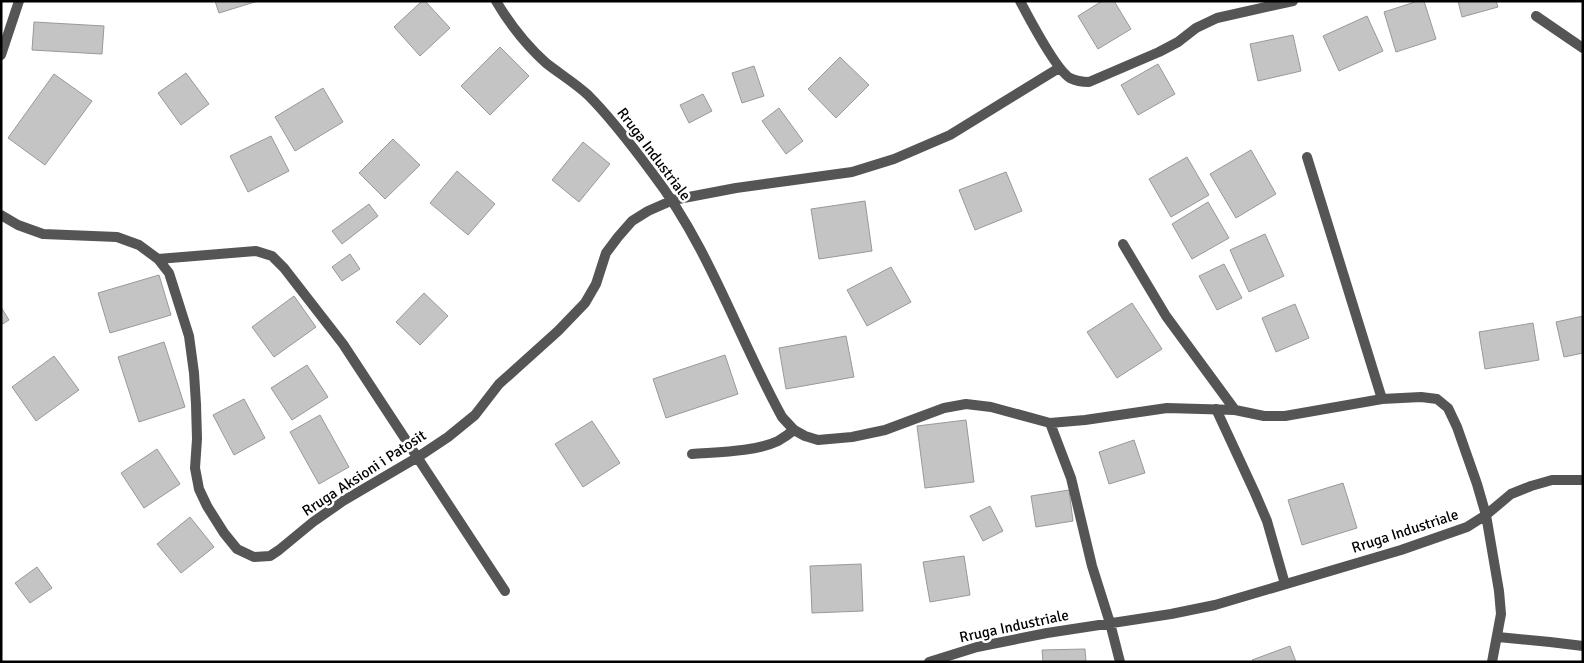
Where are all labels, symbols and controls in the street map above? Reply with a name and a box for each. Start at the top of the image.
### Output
street label: Rruga Industriale [613,104,695,204]
street label: Rruga Aksioni i Patosit [299,426,429,520]
street label: Rruga Industriale [1349,505,1461,557]
street label: Rruga Industriale [958,606,1070,646]

